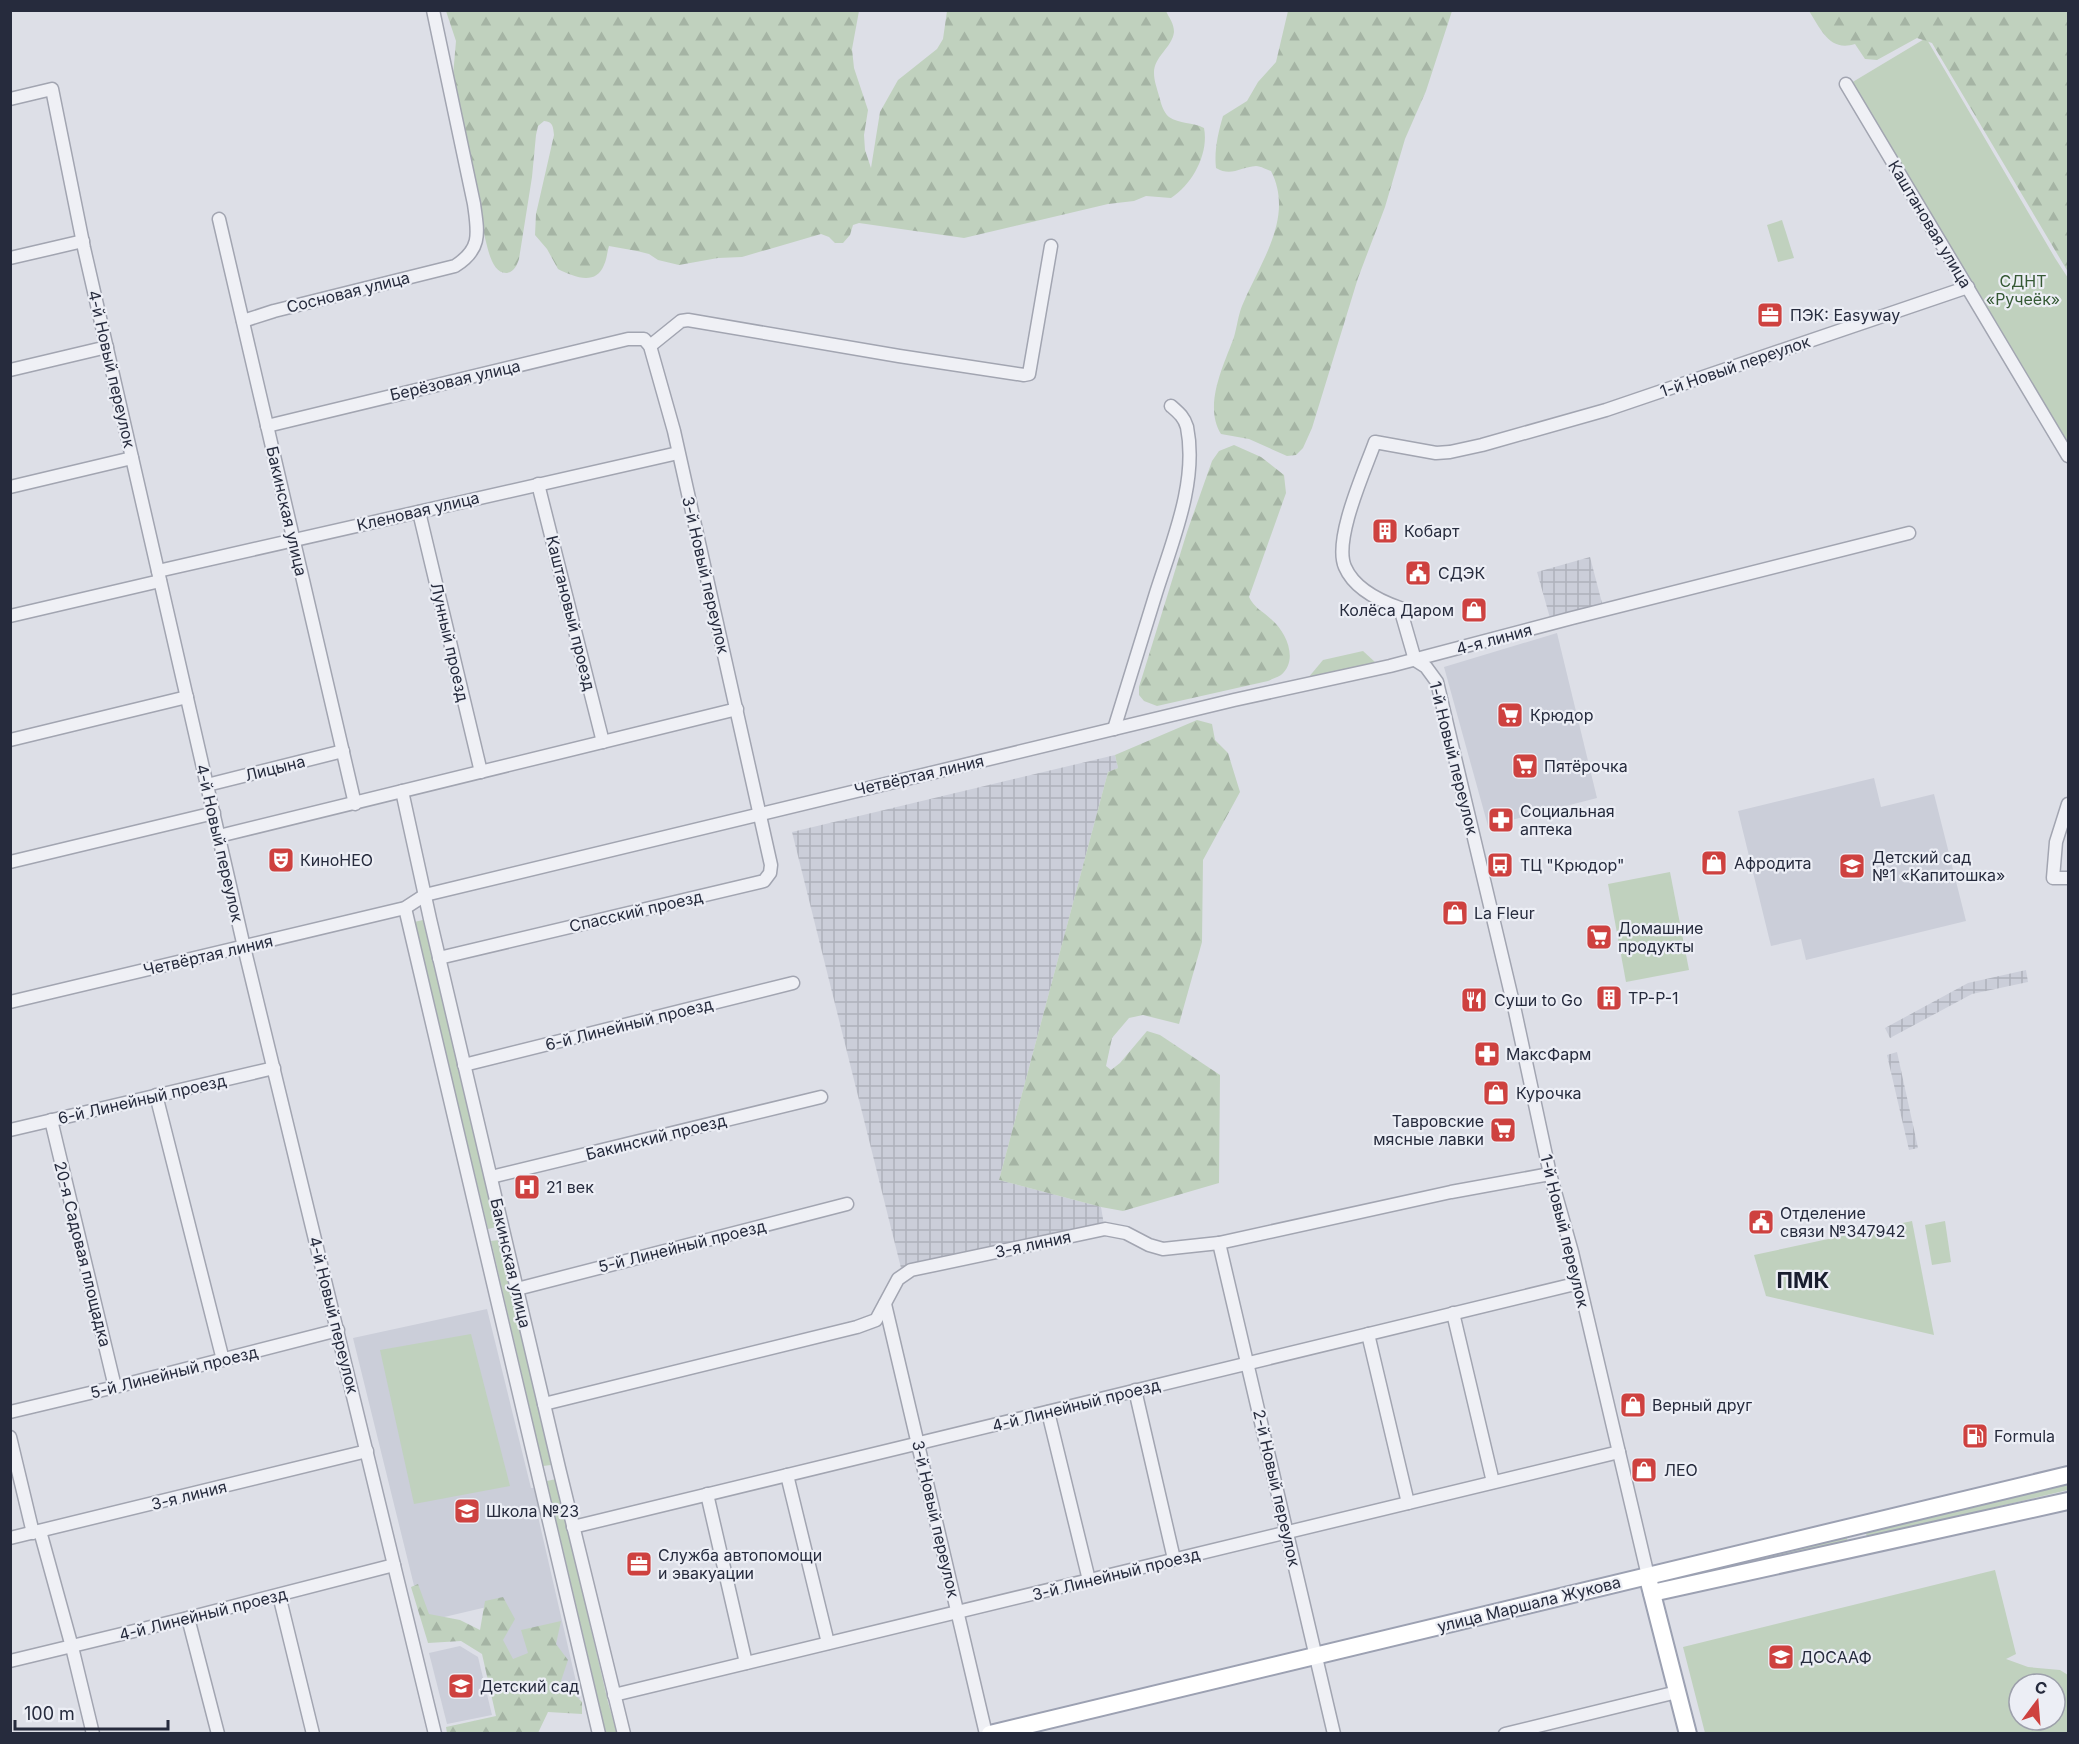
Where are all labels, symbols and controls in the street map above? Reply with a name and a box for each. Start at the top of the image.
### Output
street label: Каштановая улица [1884,157,1976,291]
street label: Сосновая улица [284,267,412,317]
park label: СДНТ «Ручеёк» [1986,271,2060,309]
street label: 4-й Новый переулок [84,288,140,450]
office icon: ПЭК: Easyway [1755,300,1785,330]
place label: ПЭК: Easyway [1790,305,1900,325]
street label: 1-й Новый переулок [1657,331,1813,401]
street label: Берёзовая улица [388,355,522,405]
street label: Бакинская улица [262,444,312,578]
street label: Кленовая улица [355,487,481,535]
street label: 3-й Новый переулок [678,494,734,656]
building icon: Кобарт [1370,516,1400,546]
place label: Кобарт [1404,521,1460,541]
street label: Каштановый проезд [542,533,600,693]
public building icon: СДЭК [1403,558,1433,588]
place label: СДЭК [1438,563,1485,583]
street label: Лунный проезд [427,580,473,704]
shop icon: Колёса Даром [1459,595,1489,625]
place label: Колёса Даром [1339,600,1454,620]
street label: 4-я линия [1454,619,1534,659]
street label: 1-й Новый переулок [1425,679,1483,837]
supermarket icon: Крюдор [1495,700,1525,730]
place label: Крюдор [1530,705,1593,725]
street label: Четвёртая линия [852,750,986,800]
street label: Лицына [243,751,307,785]
supermarket icon: Пятёрочка [1510,751,1540,781]
place label: Пятёрочка [1544,756,1628,776]
street label: 4-й Новый переулок [192,762,248,924]
place label: Социальная аптека [1520,801,1615,839]
pharmacy icon: Социальная аптека [1486,805,1516,835]
theatre icon: КиноНЕО [266,845,296,875]
place label: Детский сад №1 «Капитошка» [1872,847,2005,885]
shop icon: Афродита [1699,848,1729,878]
place label: КиноНЕО [300,850,373,870]
bus stop icon: ТЦ "Крюдор" [1485,850,1515,880]
school or university icon: Детский сад №1 «Капитошка» [1837,851,1867,881]
place label: Афродита [1734,853,1811,873]
place label: ТЦ "Крюдор" [1520,855,1625,875]
street label: Спасский проезд [567,886,705,936]
shop icon: La Fleur [1440,898,1470,928]
place label: La Fleur [1474,903,1535,923]
place label: Домашние продукты [1618,918,1703,956]
supermarket icon: Домашние продукты [1584,922,1614,952]
street label: Четвёртая линия [141,930,275,980]
building icon: ТР-Р-1 [1594,983,1624,1013]
restaurant icon: Суши to Go [1459,985,1489,1015]
place label: ТР-Р-1 [1628,988,1679,1008]
place label: Суши to Go [1494,990,1583,1010]
street label: 6-й Линейный проезд [543,993,715,1055]
pharmacy icon: МаксФарм [1472,1039,1502,1069]
place label: МаксФарм [1506,1044,1591,1064]
street label: 6-й Линейный проезд [56,1070,228,1128]
shop icon: Курочка [1481,1078,1511,1108]
place label: Курочка [1516,1083,1582,1103]
street label: Бакинский проезд [584,1110,728,1164]
place label: Тавровские мясные лавки [1373,1111,1484,1149]
supermarket icon: Тавровские мясные лавки [1488,1115,1518,1145]
street label: 1-й Новый переулок [1536,1152,1594,1310]
street label: 20-я Садовая площадка [50,1159,116,1349]
hospital icon: 21 век [512,1172,542,1202]
place label: 21 век [546,1177,594,1197]
street label: Бакинская улица [486,1196,536,1330]
place label: Отделение связи №347942 [1780,1203,1906,1241]
public building icon: Отделение связи №347942 [1746,1207,1776,1237]
street label: 5-й Линейный проезд [596,1215,768,1277]
street label: 3-я линия [993,1226,1073,1262]
street label: 4-й Новый переулок [305,1234,363,1396]
district label: ПМК [1777,1267,1830,1293]
street label: 5-й Линейный проезд [88,1341,260,1403]
street label: 4-й Линейный проезд [990,1374,1162,1436]
shop icon: Верный друг [1618,1390,1648,1420]
place label: Верный друг [1652,1395,1752,1415]
street label: 2-й Новый переулок [1249,1407,1305,1569]
fuel station icon: Formula [1960,1421,1990,1451]
place label: Formula [1994,1426,2055,1446]
street label: 3-й Новый переулок [908,1438,964,1600]
shop icon: ЛЕО [1629,1455,1659,1485]
place label: ЛЕО [1664,1460,1698,1480]
street label: 3-я линия [149,1476,229,1514]
school or university icon: Школа №23 [452,1496,482,1526]
place label: Школа №23 [486,1501,579,1521]
street label: 3-й Линейный проезд [1030,1543,1202,1605]
place label: Служба автопомощи и эвакуации [658,1545,822,1583]
office icon: Служба автопомощи и эвакуации [624,1549,654,1579]
street label: улица Маршала Жукова [1435,1572,1623,1636]
street label: 4-й Линейный проезд [117,1583,289,1645]
school or university icon: ДОСААФ [1766,1642,1796,1672]
place label: ДОСААФ [1800,1647,1872,1667]
school or university icon: Детский сад [446,1671,476,1701]
north arrow [2007,1672,2067,1732]
place label: Детский сад [480,1676,579,1696]
text: С [2033,1676,2050,1699]
scale bar [15,1693,168,1731]
text: 100 m [24,1703,75,1724]

